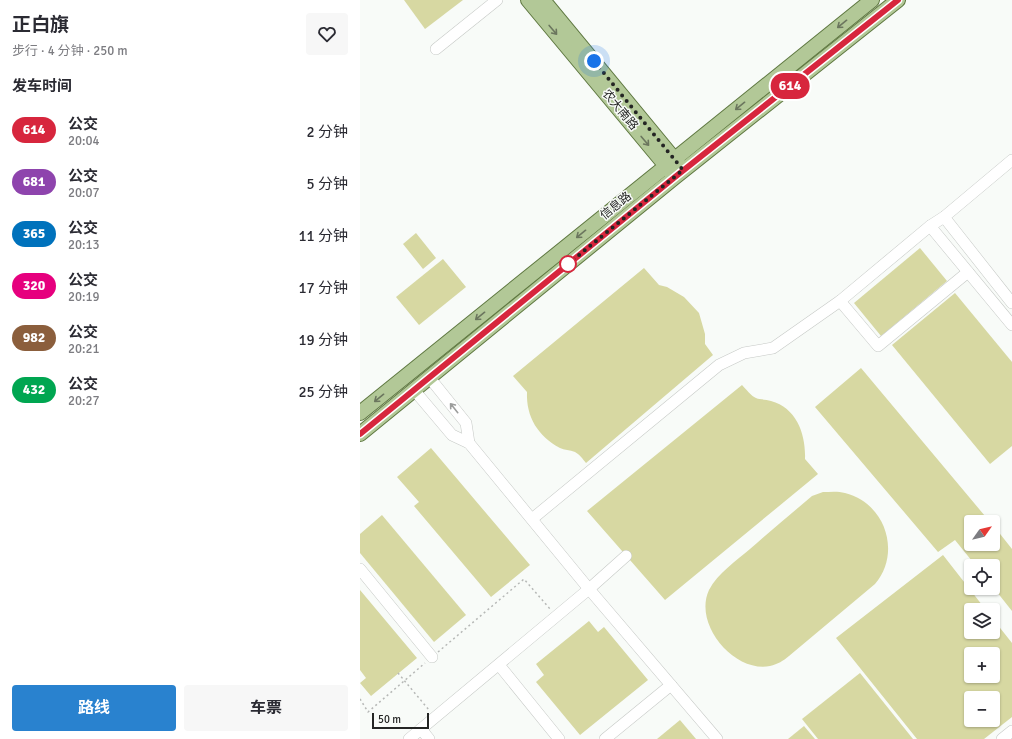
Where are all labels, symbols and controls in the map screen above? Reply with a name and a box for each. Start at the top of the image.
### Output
text: 正白旗 [12,13,69,37]
button: heart [306,13,348,55]
one-way arrow [836,20,847,29]
one-way arrow [548,25,557,35]
text: 步行 · 4 分钟 · 250 m [12,43,128,59]
your location [584,51,604,71]
line badge: 614 [767,73,813,99]
text: 发车时间 [12,77,72,95]
text: 614 [779,77,801,94]
street label: 农大南路 [599,87,641,133]
one-way arrow [735,101,746,110]
text: 公交 [68,115,98,133]
text: 614 [23,121,45,138]
text: 2 分钟 [307,123,348,141]
text: 20:04 [68,133,100,149]
one-way arrow [640,135,649,146]
text: 公交 [68,167,98,185]
text: 681 [23,173,45,190]
text: 5 分钟 [307,175,348,193]
text: 20:07 [68,185,100,201]
street label: 信息路 [597,189,635,223]
text: 公交 [68,219,98,237]
text: 365 [23,225,45,242]
text: 11 分钟 [298,227,348,245]
one-way arrow [575,230,586,239]
text: 20:13 [68,237,100,253]
unlabelled marker [559,255,577,273]
text: 公交 [68,271,98,289]
text: 320 [23,277,45,294]
text: 17 分钟 [298,279,348,297]
text: 20:19 [68,289,100,305]
one-way arrow [474,312,485,320]
text: 公交 [68,323,98,341]
text: 982 [23,329,45,346]
text: 19 分钟 [298,331,348,349]
text: 20:21 [68,341,100,357]
text: 公交 [68,375,98,393]
text: 432 [23,381,45,398]
text: 25 分钟 [298,383,348,401]
text: 20:27 [68,393,100,409]
one-way arrow [373,393,384,402]
one-way arrow [450,403,459,414]
north arrow [964,515,1000,551]
map controls [964,515,1000,727]
button: locate [964,559,1000,595]
button: layers [964,603,1000,639]
button: + [964,647,1000,683]
button: 路线 [12,685,176,731]
button: 车票 [184,685,348,731]
button: − [964,691,1000,727]
scale bar [372,711,429,730]
text: 50 m [378,713,401,726]

